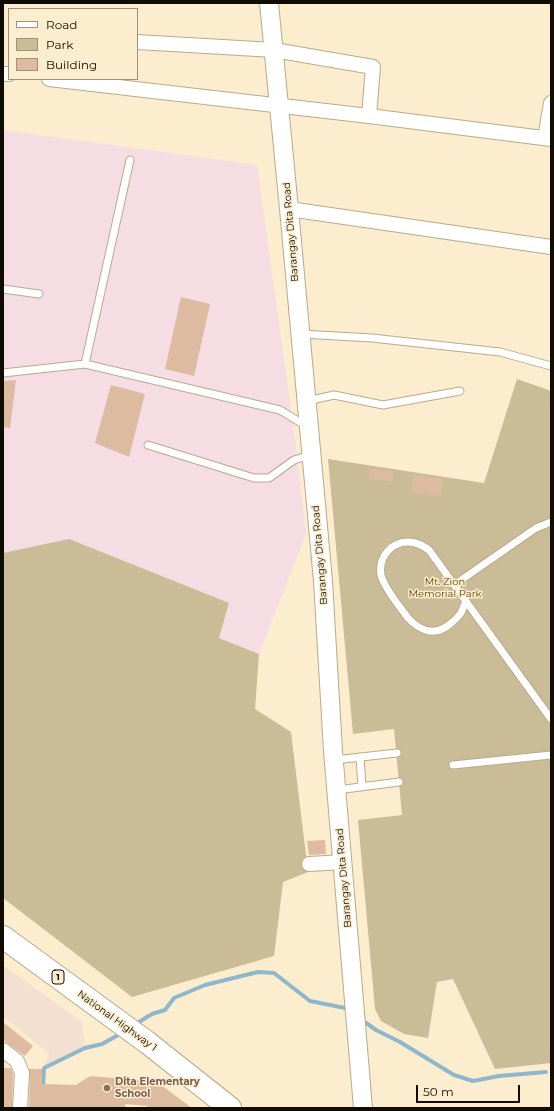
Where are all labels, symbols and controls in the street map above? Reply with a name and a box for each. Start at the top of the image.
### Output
legend [8,8,138,80]
text: Road [46,17,77,32]
text: Park [46,37,73,52]
text: Building [46,57,97,72]
street label: Barangay Dita Road [281,182,301,282]
street label: Barangay Dita Road [310,505,330,605]
park label: Mt. Zion Memorial Park [408,576,482,600]
street label: Barangay Dita Road [334,828,354,928]
road number: 1 [52,970,64,984]
street label: National Highway 1 [75,988,159,1054]
place label: Dita Elementary School [115,1076,200,1100]
scale bar [418,1077,522,1103]
marker: Dita Elementary School [102,1083,112,1093]
text: 50 m [423,1084,454,1099]

